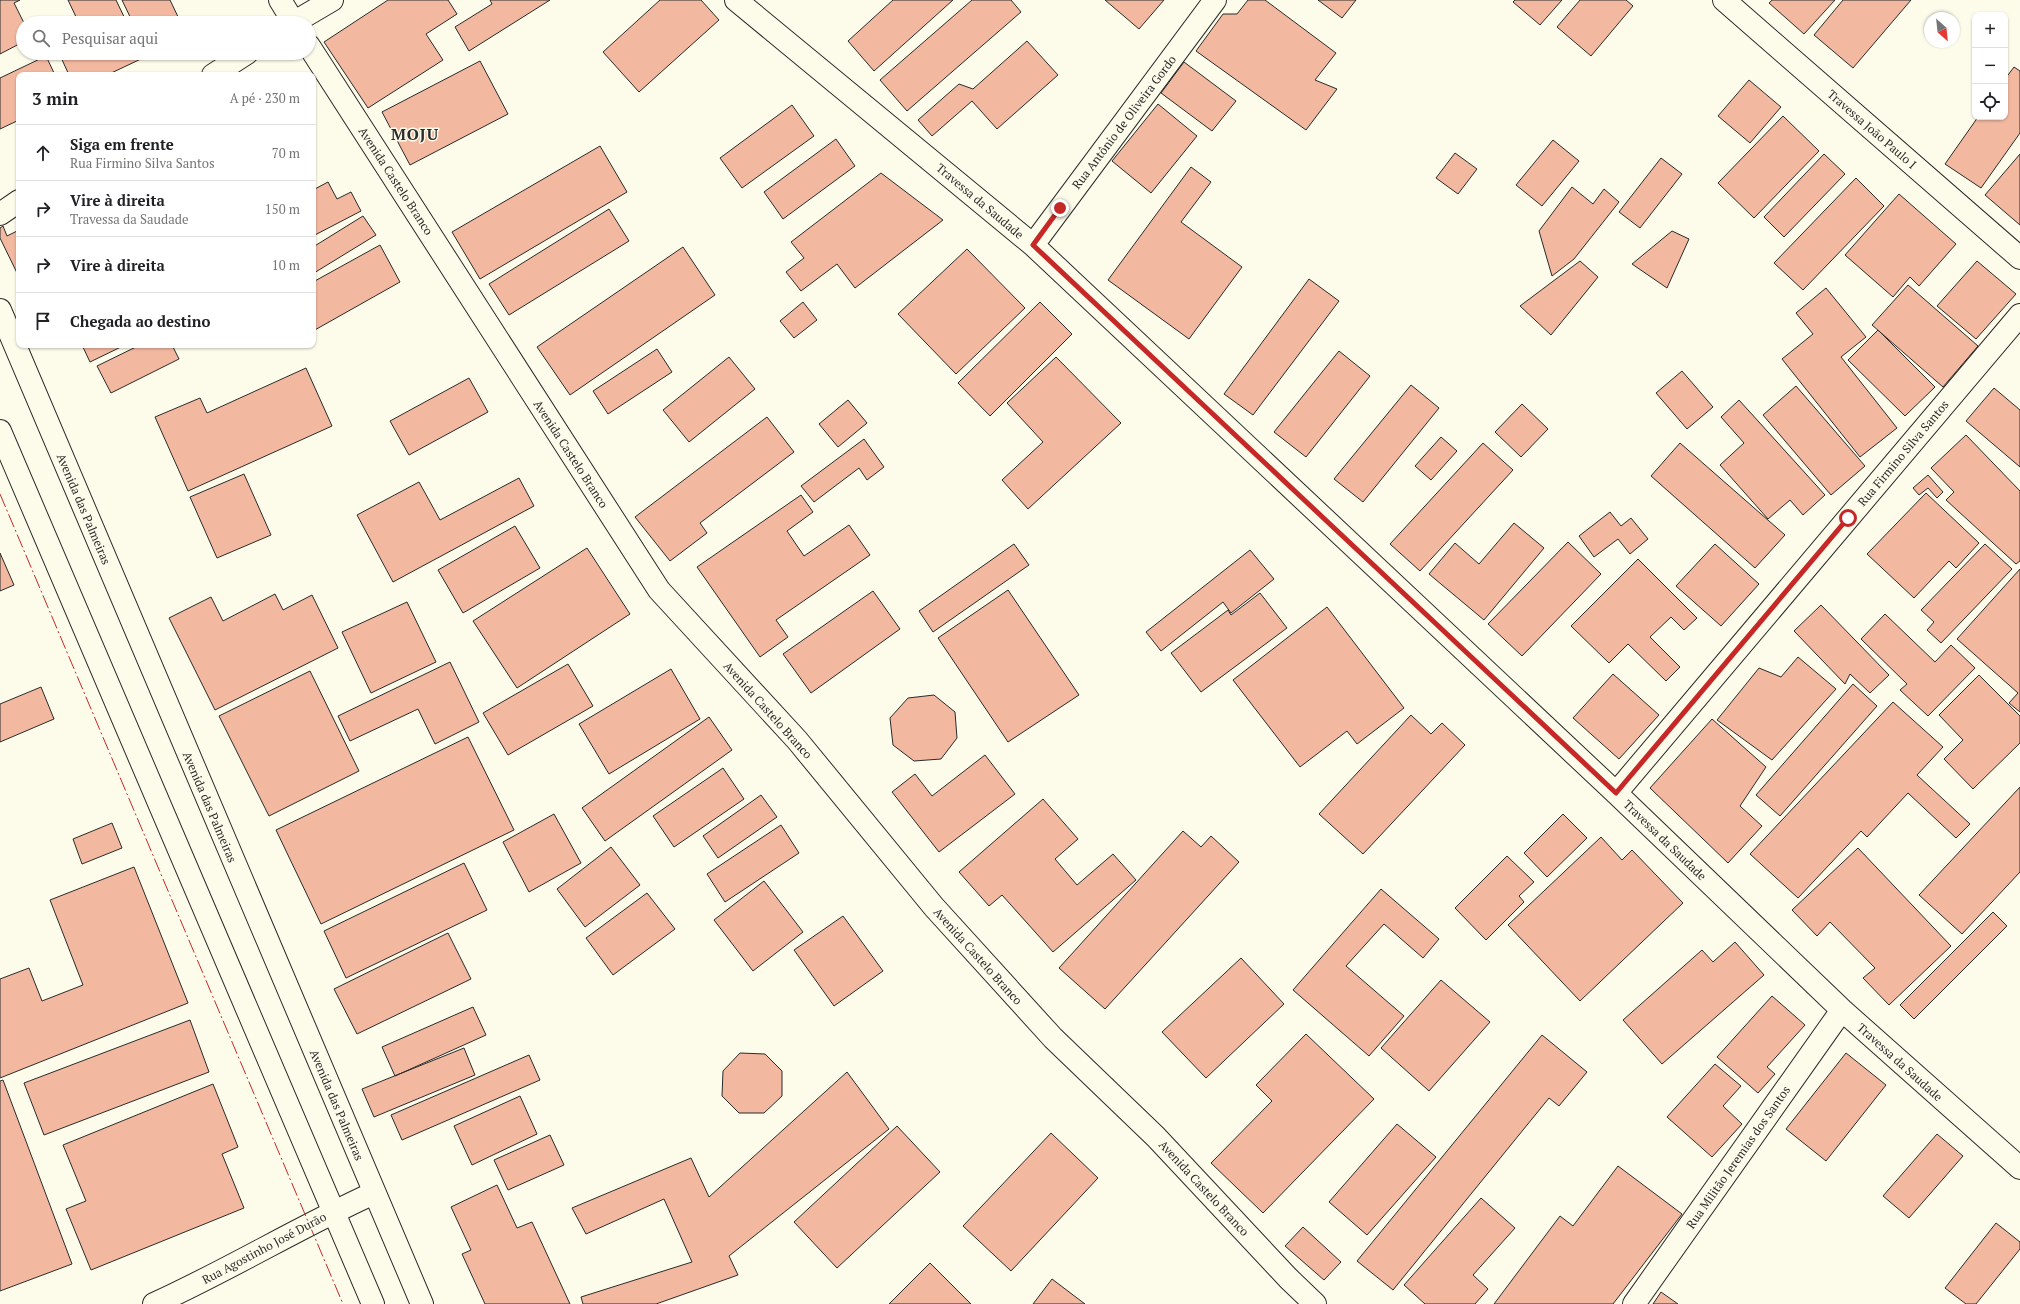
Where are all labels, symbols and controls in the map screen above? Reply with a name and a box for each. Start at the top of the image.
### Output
north arrow [1924,12,1960,48]
map controls [1972,12,2008,120]
button: + [1972,12,2008,48]
search box [16,16,316,60]
icon: search [30,27,52,49]
text: Pesquisar aqui [62,28,158,48]
button: − [1972,48,2008,84]
street label: Rua Antônio de Oliveira Gordo [1069,52,1179,192]
button: locate [1972,84,2008,120]
street label: Travessa João Paulo I [1825,86,1919,172]
text: 3 min [32,87,79,110]
text: A pé · 230 m [230,89,300,107]
district label: MOJU [391,123,439,145]
street label: Avenida Castelo Branco [356,124,437,238]
text: Siga em frente [70,134,174,154]
icon: ahead [32,142,54,164]
text: 70 m [272,144,300,162]
text: Rua Firmino Silva Santos [70,154,215,172]
street label: Travessa da Saudade [933,160,1027,242]
text: Vire à direita [70,190,165,210]
icon: right [32,198,54,220]
route end [1051,199,1069,217]
text: 150 m [265,200,300,218]
text: Travessa da Saudade [70,210,189,228]
icon: right [32,254,54,276]
text: Vire à direita [70,255,165,275]
text: 10 m [272,256,300,274]
icon: arrive [32,310,54,332]
text: Chegada ao destino [70,311,210,331]
street label: Avenida Castelo Branco [531,397,612,511]
street label: Rua Firmino Silva Santos [1854,397,1952,509]
street label: Avenida das Palmeiras [54,451,114,567]
route start [1839,509,1857,527]
street label: Avenida Castelo Branco [720,658,816,762]
street label: Avenida das Palmeiras [180,749,240,865]
street label: Travessa da Saudade [1620,797,1710,883]
street label: Avenida Castelo Branco [930,904,1026,1008]
street label: Travessa da Saudade [1854,1020,1946,1104]
street label: Avenida das Palmeiras [307,1047,367,1163]
street label: Rua Militão Jeremias dos Santos [1683,1083,1793,1231]
street label: Avenida Castelo Branco [1156,1137,1253,1239]
street label: Rua Agostinho José Durão [199,1209,329,1287]

